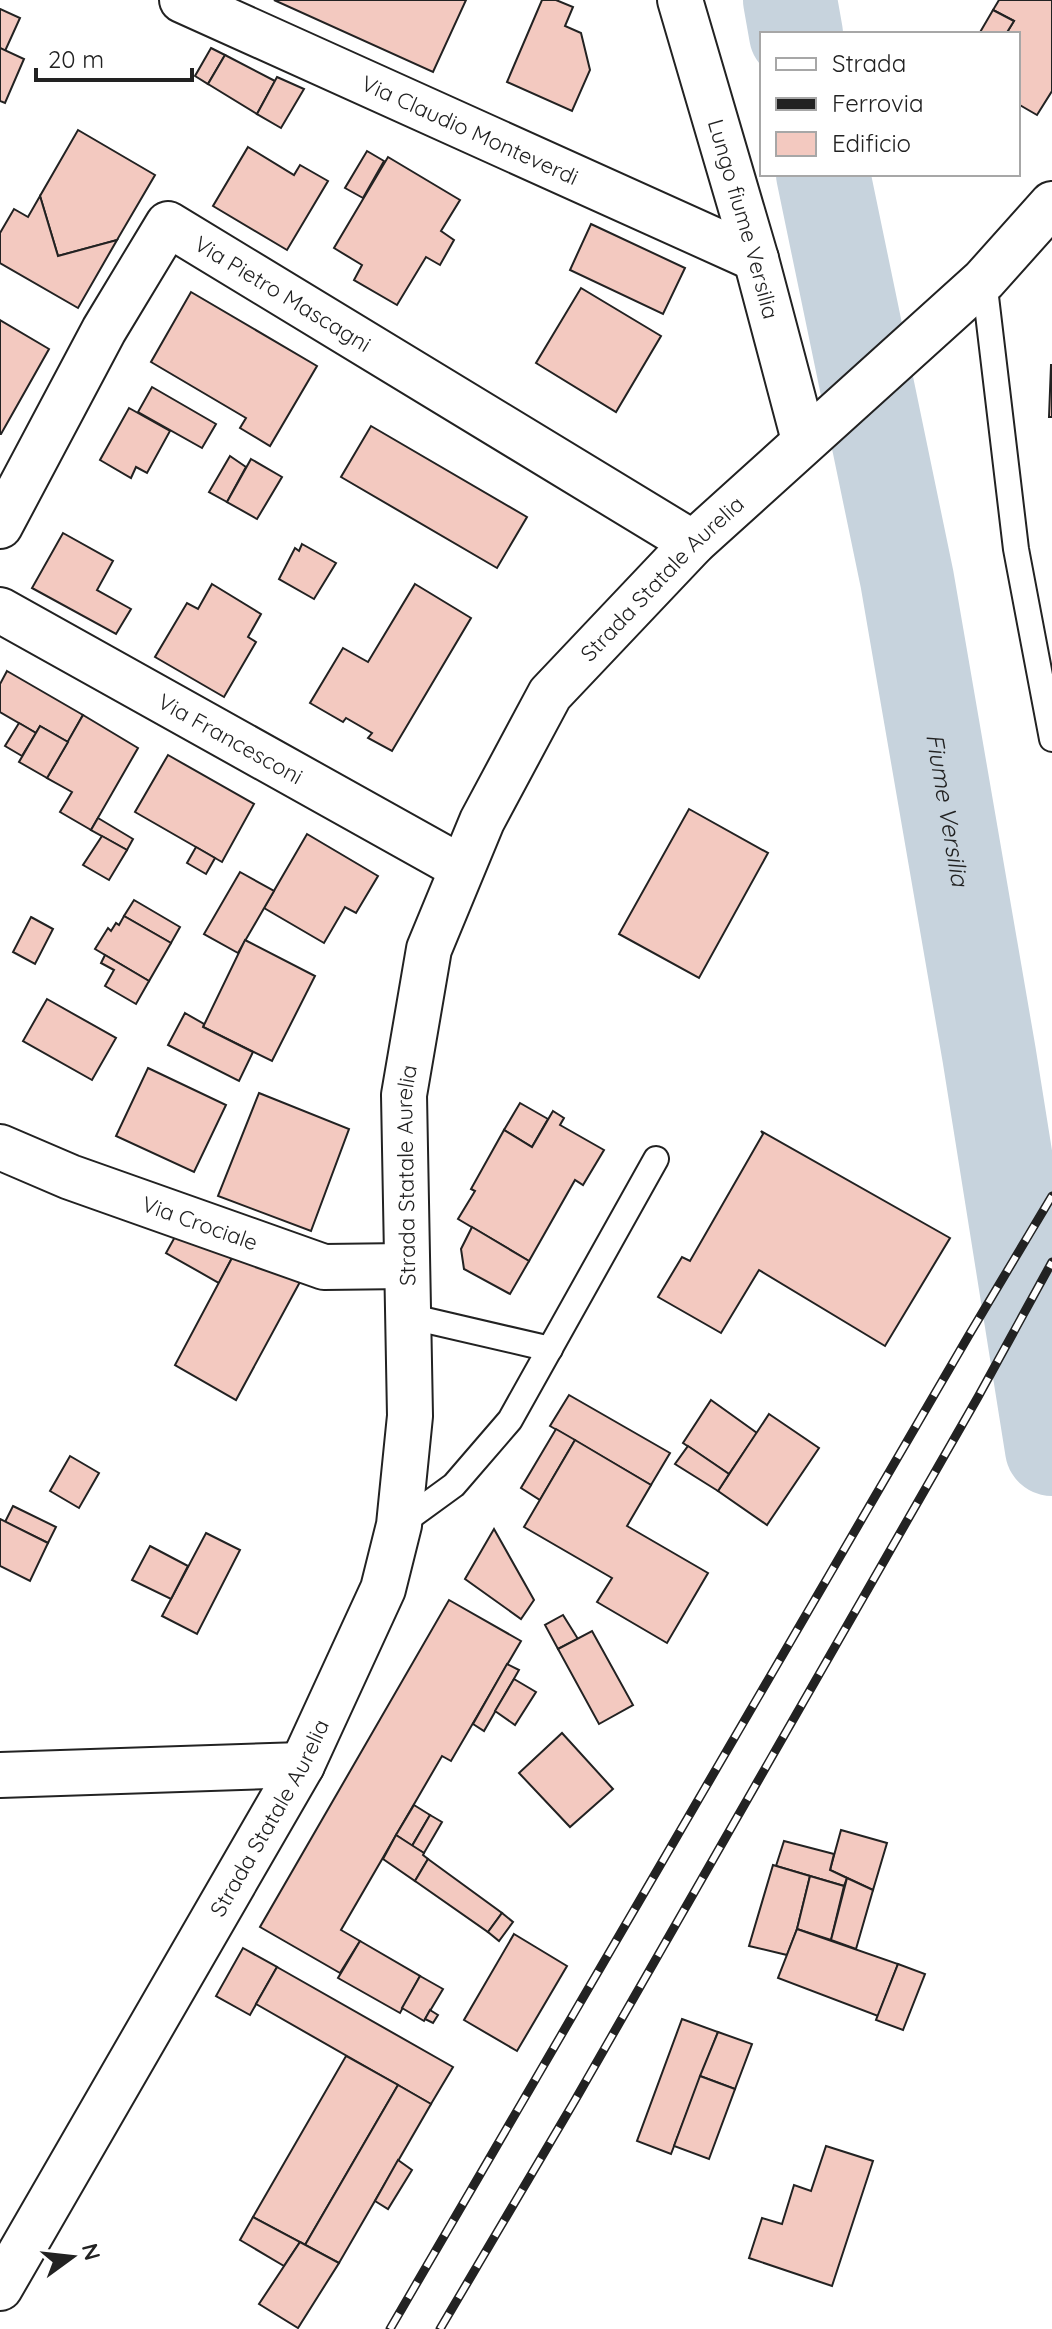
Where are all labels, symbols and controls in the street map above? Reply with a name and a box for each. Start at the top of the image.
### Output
scale bar [36,32,192,82]
legend [760,32,1020,176]
text: 20 m [48,44,104,74]
text: Strada [832,48,906,78]
street label: Via Claudio Monteverdi [357,69,583,191]
text: Ferrovia [832,88,924,118]
street label: Lungo fiume Versilia [702,116,785,322]
text: Edificio [832,128,911,158]
street label: Via Pietro Mascagni [189,229,376,358]
street label: Strada Statale Aurelia [574,490,750,667]
street label: Via Francesconi [153,687,308,790]
water label: Fiume Versilia [920,731,976,890]
street label: Strada Statale Aurelia [389,1063,423,1286]
street label: Via Crociale [138,1190,262,1256]
street label: Strada Statale Aurelia [204,1715,335,1922]
north arrow [32,2217,112,2297]
text: N [76,2240,107,2263]

